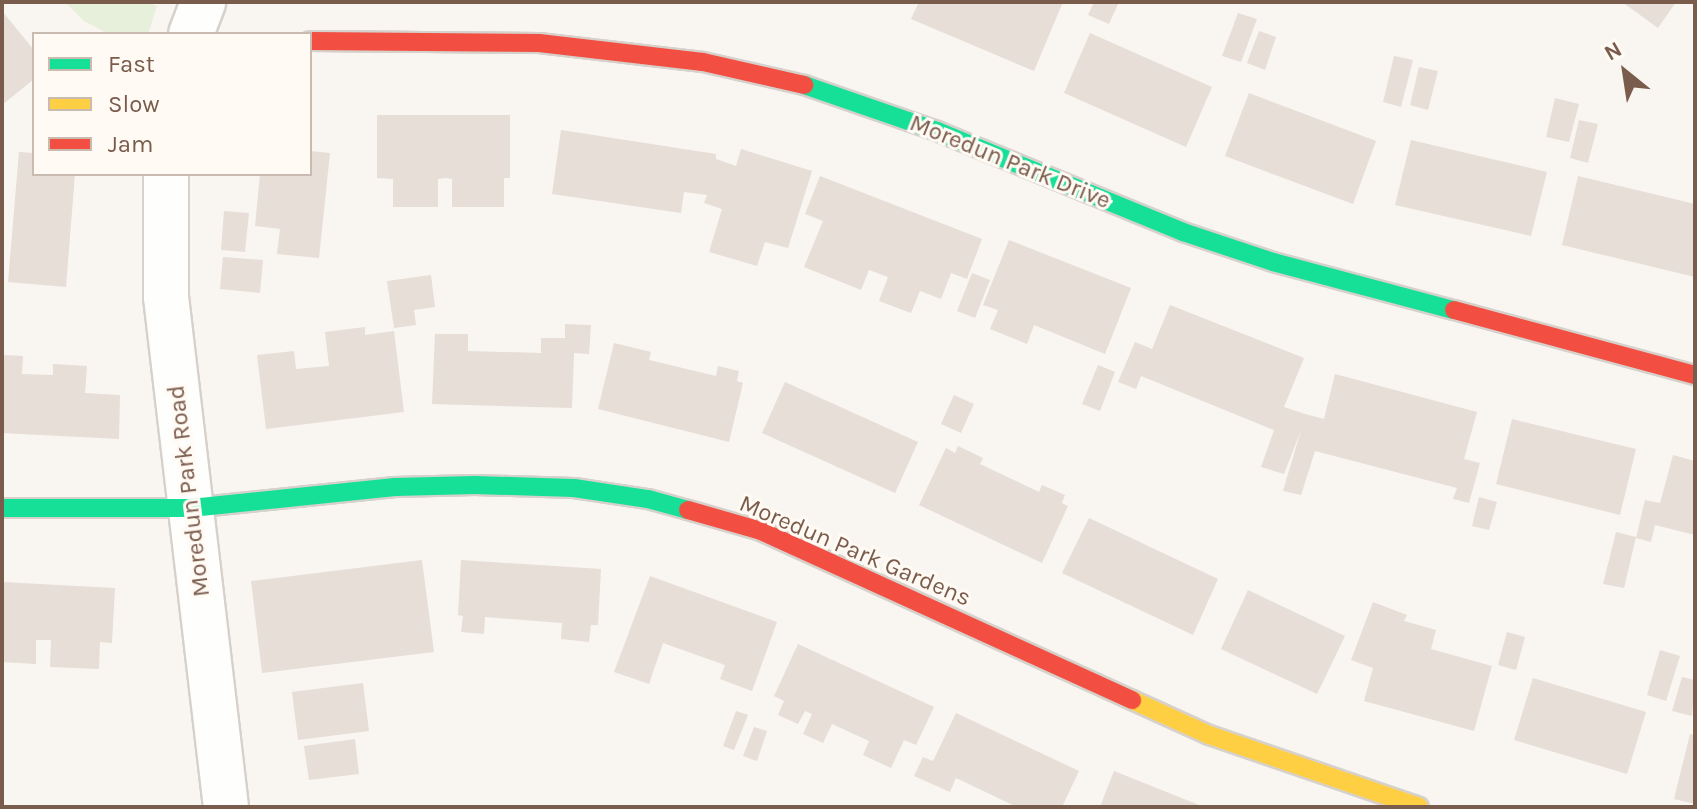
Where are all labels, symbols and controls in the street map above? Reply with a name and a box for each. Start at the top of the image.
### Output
legend [32,32,312,176]
north arrow [1585,32,1665,112]
text: N [1600,36,1626,66]
text: Fast [108,50,155,78]
text: Slow [108,90,160,118]
street label: Moredun Park Drive [905,109,1115,215]
text: Jam [108,130,153,158]
street label: Moredun Park Road [162,384,216,598]
street label: Moredun Park Gardens [735,489,975,613]

